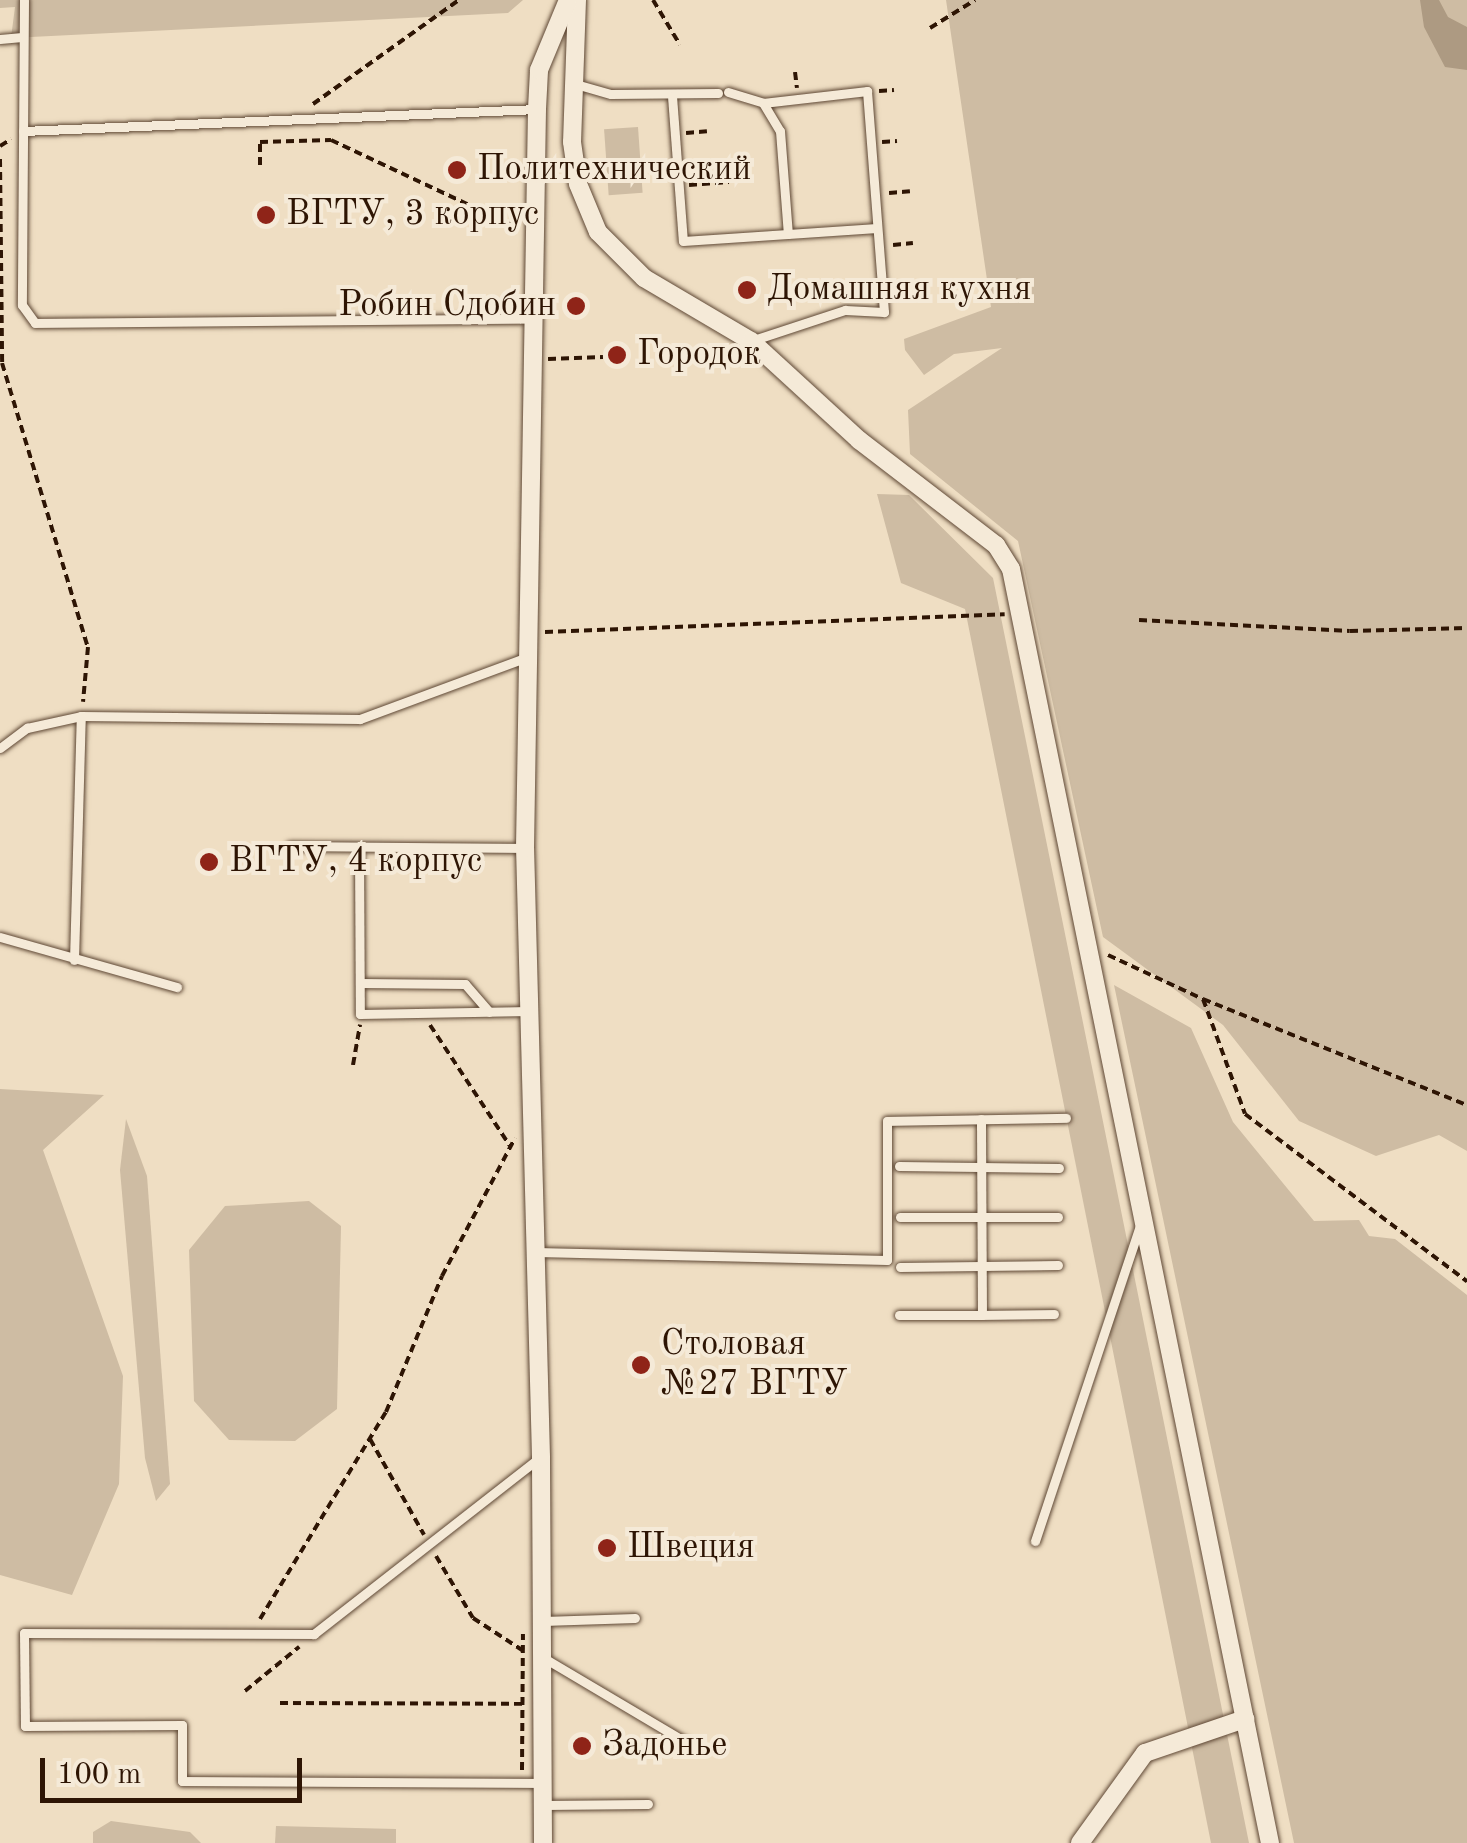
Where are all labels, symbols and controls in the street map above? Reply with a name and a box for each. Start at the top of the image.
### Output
place label: Политехнический [477,149,751,191]
marker: Политехнический [446,159,468,181]
place label: ВГТУ, 3 корпус [286,194,539,236]
marker: ВГТУ, 3 корпус [255,204,277,226]
place label: Домашняя кухня [767,269,1031,311]
marker: Домашняя кухня [736,279,758,301]
place label: Робин Сдобин [338,285,556,327]
marker: Робин Сдобин [565,295,587,317]
place label: Городок [637,334,761,376]
marker: Городок [606,344,628,366]
place label: ВГТУ, 4 корпус [229,841,482,883]
marker: ВГТУ, 4 корпус [198,851,220,873]
place label: Столовая №27 ВГТУ [661,1324,848,1406]
marker: Столовая №27 ВГТУ [630,1354,652,1376]
place label: Швеция [627,1527,755,1569]
marker: Швеция [596,1537,618,1559]
place label: Задонье [602,1725,727,1767]
marker: Задонье [571,1735,593,1757]
scale bar [45,1738,308,1800]
text: 100 m [57,1760,141,1790]

